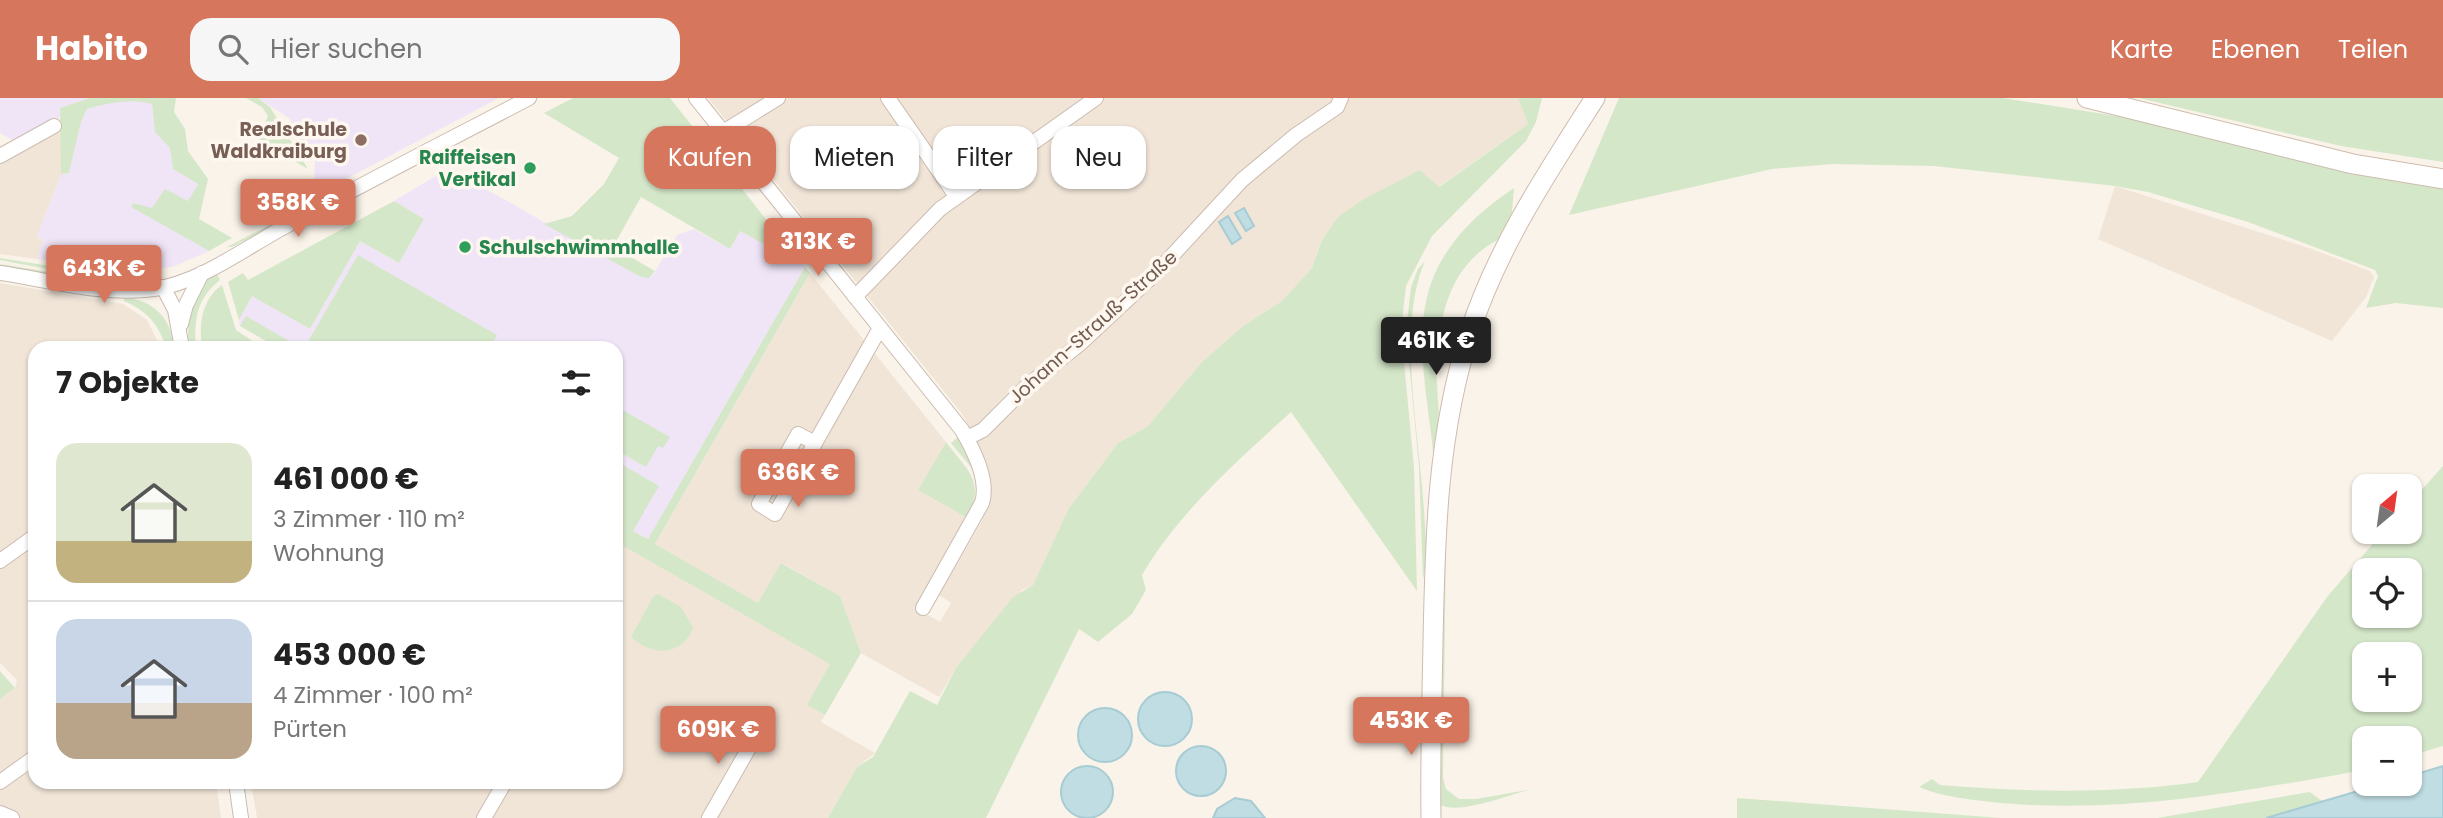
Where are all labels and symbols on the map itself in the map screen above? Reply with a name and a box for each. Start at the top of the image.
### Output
place label: Realschule Waldkraiburg [210,116,347,165]
marker: Realschule Waldkraiburg [353,132,369,148]
place label: Raiffeisen Vertikal [419,144,516,193]
marker: Raiffeisen Vertikal [522,160,538,176]
pin: 358K € [241,180,355,239]
pin: 313K € [761,218,875,278]
place label: Schulschwimmhalle [479,234,680,261]
marker: Schulschwimmhalle [457,239,473,255]
street label: Johann-Strauß-Straße [1003,244,1183,410]
pin: 643K € [47,246,161,305]
pin: 461K € [1379,317,1493,377]
pin: 636K € [741,450,855,509]
north arrow [2352,474,2422,544]
pin: 453K € [1354,698,1468,757]
pin: 609K € [661,706,775,766]

